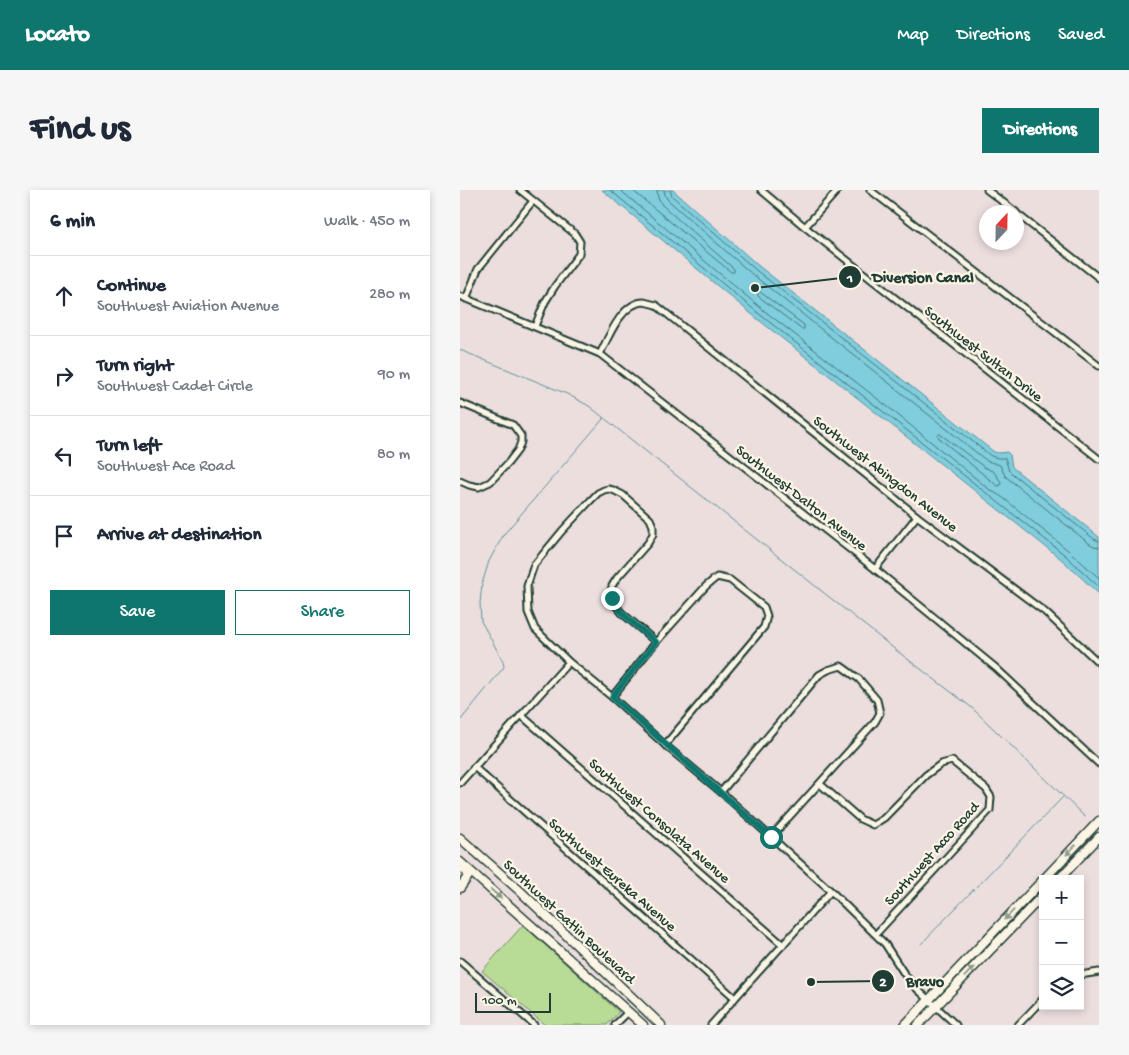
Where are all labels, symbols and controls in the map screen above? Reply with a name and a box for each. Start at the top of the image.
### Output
text: Locato [25,21,90,50]
text: Map [897,25,929,46]
text: Directions [957,25,1030,46]
text: Saved [1058,25,1104,46]
button: Directions [982,108,1099,153]
text: Find us [30,110,130,151]
north arrow [979,205,1024,250]
text: 6 min [50,210,95,235]
text: Walk · 450 m [324,213,410,232]
callout: Diversion Canal [837,261,984,292]
text: 1 [846,270,853,288]
text: Diversion Canal [870,270,974,289]
text: Continue [97,275,166,298]
icon: ahead [50,282,78,310]
text: 280 m [369,286,410,305]
text: Southwest Aviation Avenue [97,298,279,317]
street label: Southwest Sultan Drive [920,303,1046,407]
text: Turn right [97,355,173,378]
icon: right [50,362,78,390]
text: 90 m [378,366,410,385]
text: Southwest Cadet Circle [97,378,253,397]
street label: Southwest Abingdon Avenue [809,413,961,537]
text: Turn left [97,435,161,458]
icon: left [50,442,78,470]
street label: Southwest Dalton Avenue [732,442,870,556]
text: 80 m [377,446,410,465]
text: Southwest Ace Road [97,458,234,477]
icon: arrive [50,522,78,550]
text: Arrive at destination [97,524,261,547]
route end [601,587,624,610]
button: Save [50,590,225,635]
button: Share [235,590,410,635]
street label: Southwest Consolata Avenue [584,755,733,888]
street label: Southwest Acco Road [881,798,985,910]
street label: Southwest Eureka Avenue [544,815,680,936]
route start [760,826,783,849]
one-way arrow [1066,844,1078,856]
street label: Southwest Gatlin Boulevard [499,856,639,989]
map controls [1039,875,1084,1010]
button: + [1039,875,1084,920]
one-way arrow [490,888,502,900]
one-way arrow [1003,909,1015,921]
button: − [1039,920,1084,965]
callout: Bravo [871,965,954,996]
button: layers [1039,965,1084,1010]
one-way arrow [963,966,975,978]
text: 2 [879,974,887,992]
text: Bravo [905,974,945,993]
scale bar [475,990,551,1013]
text: 100 m [482,993,517,1010]

